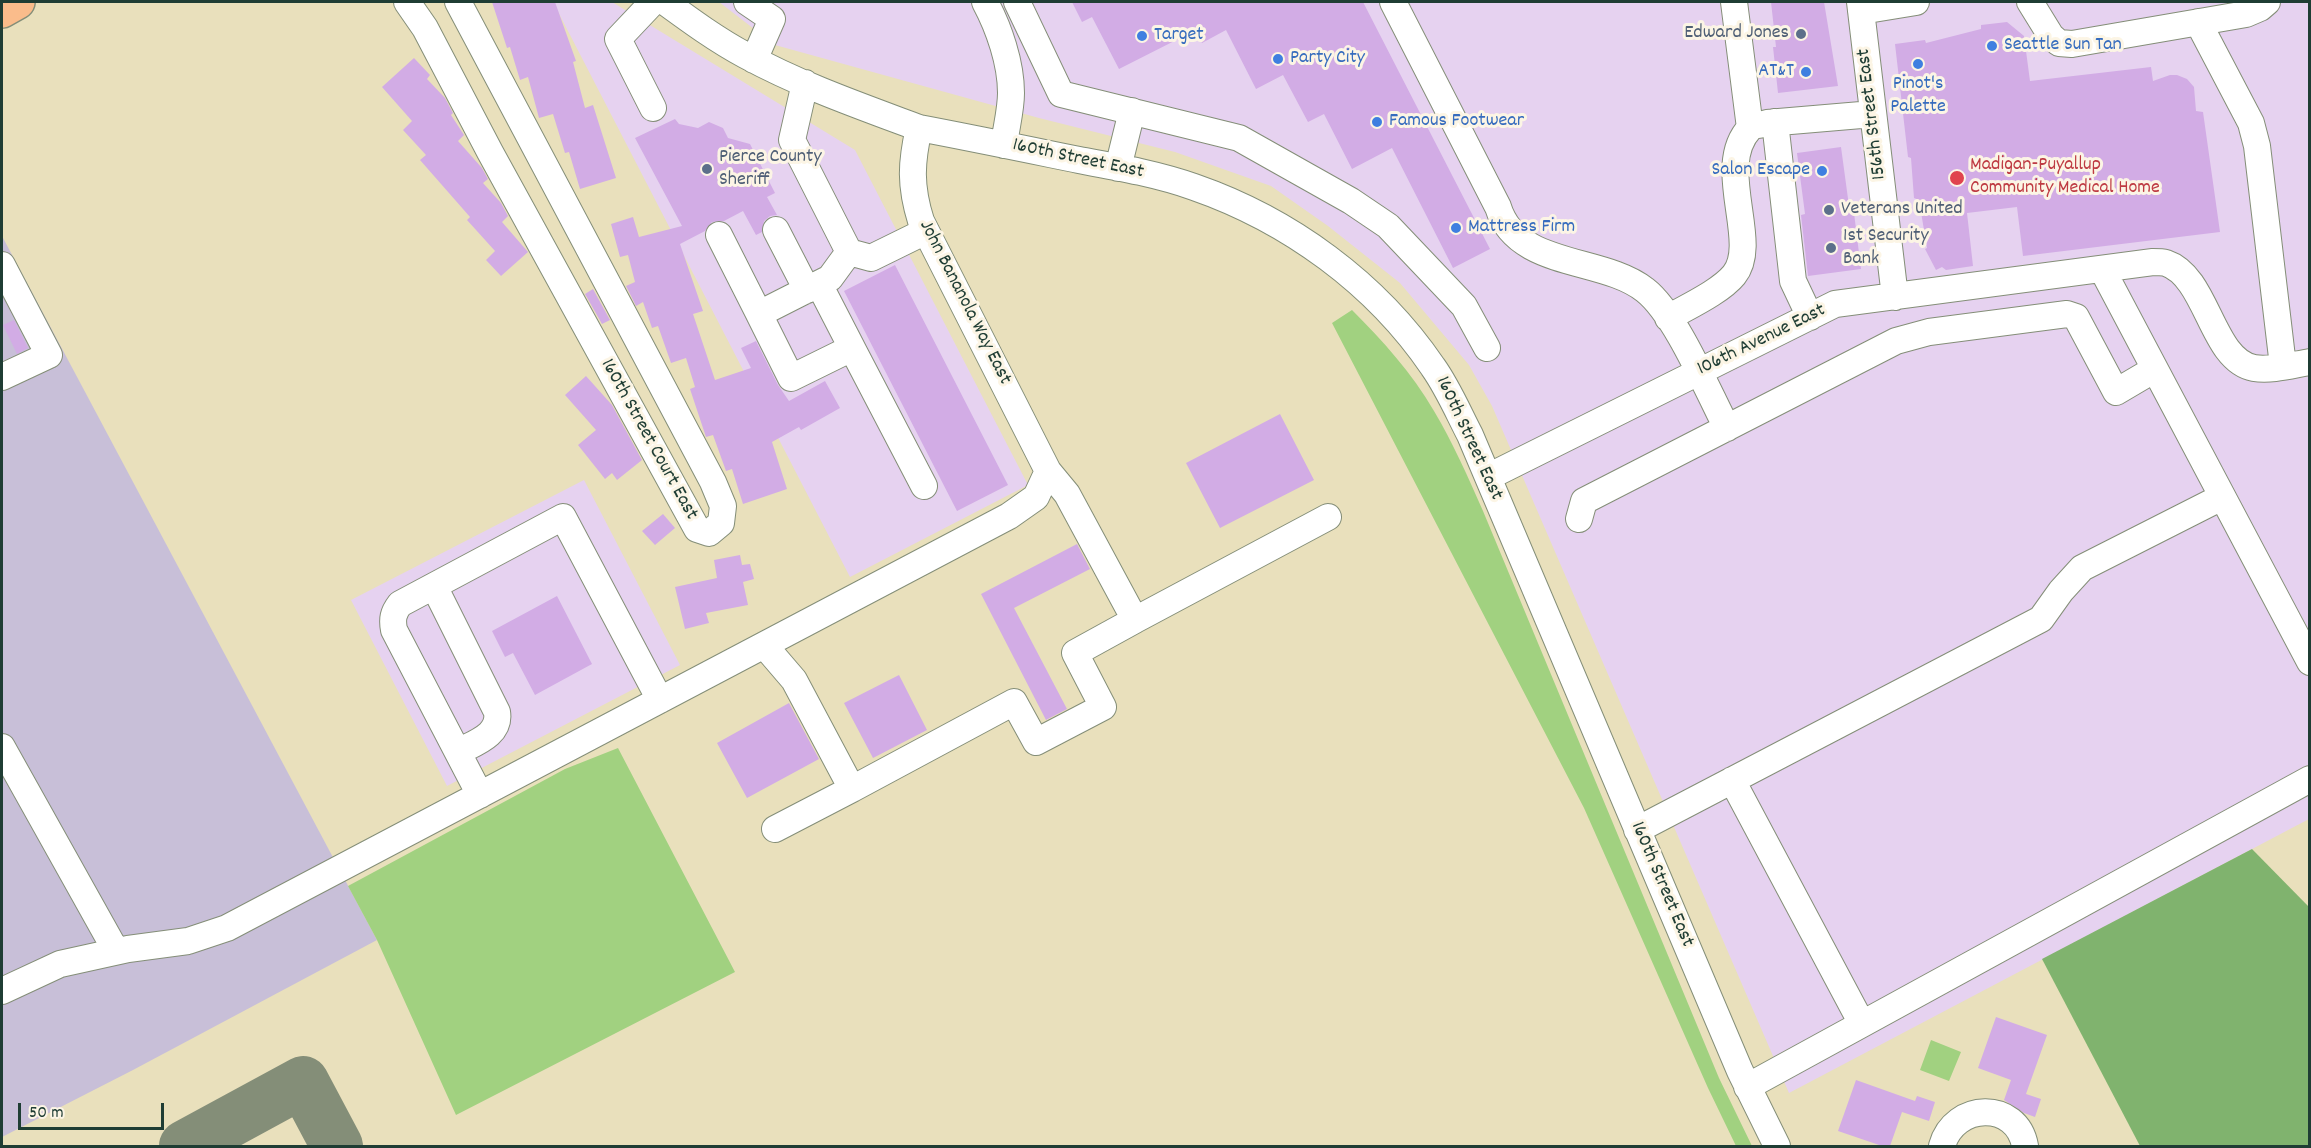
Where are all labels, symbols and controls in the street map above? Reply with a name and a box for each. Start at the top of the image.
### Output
place label: Edward Jones [1684,22,1789,46]
place label: Target [1154,24,1204,48]
marker: Edward Jones [1794,27,1808,41]
marker: Target [1135,29,1149,43]
place label: Seattle Sun Tan [2004,34,2122,58]
marker: Seattle Sun Tan [1985,39,1999,53]
place label: Party City [1290,47,1365,71]
street label: 156th Street East [1853,47,1893,181]
marker: Party City [1271,52,1285,66]
marker: Pinot's Palette [1911,57,1925,71]
place label: AT&T [1758,60,1794,84]
marker: AT&T [1799,65,1813,79]
place label: Pinot's Palette [1890,73,1946,120]
place label: Famous Footwear [1389,110,1524,134]
marker: Famous Footwear [1370,115,1384,129]
street label: 160th Street East [1010,134,1146,186]
place label: Pierce County Sheriff [719,146,821,193]
place label: Madigan-Puyallup Community Medical Home [1970,154,2160,201]
place label: Salon Escape [1711,159,1810,183]
marker: Pierce County Sheriff [700,162,714,176]
marker: Salon Escape [1815,164,1829,178]
marker: Madigan-Puyallup Community Medical Home [1948,169,1966,187]
place label: Veterans United [1841,198,1963,222]
marker: Veterans United [1822,203,1836,217]
place label: Mattress Firm [1468,216,1575,240]
street label: John Bananola Way East [912,217,1016,389]
marker: Mattress Firm [1449,221,1463,235]
place label: 1st Security Bank [1843,225,1929,272]
marker: 1st Security Bank [1824,241,1838,255]
street label: 106th Avenue East [1694,300,1830,382]
street label: 160th Street Court East [594,355,702,525]
street label: 160th Street East [1429,373,1507,505]
street label: 160th Street East [1624,819,1698,951]
scale bar [21,1091,166,1129]
text: 50 m [29,1101,64,1126]

